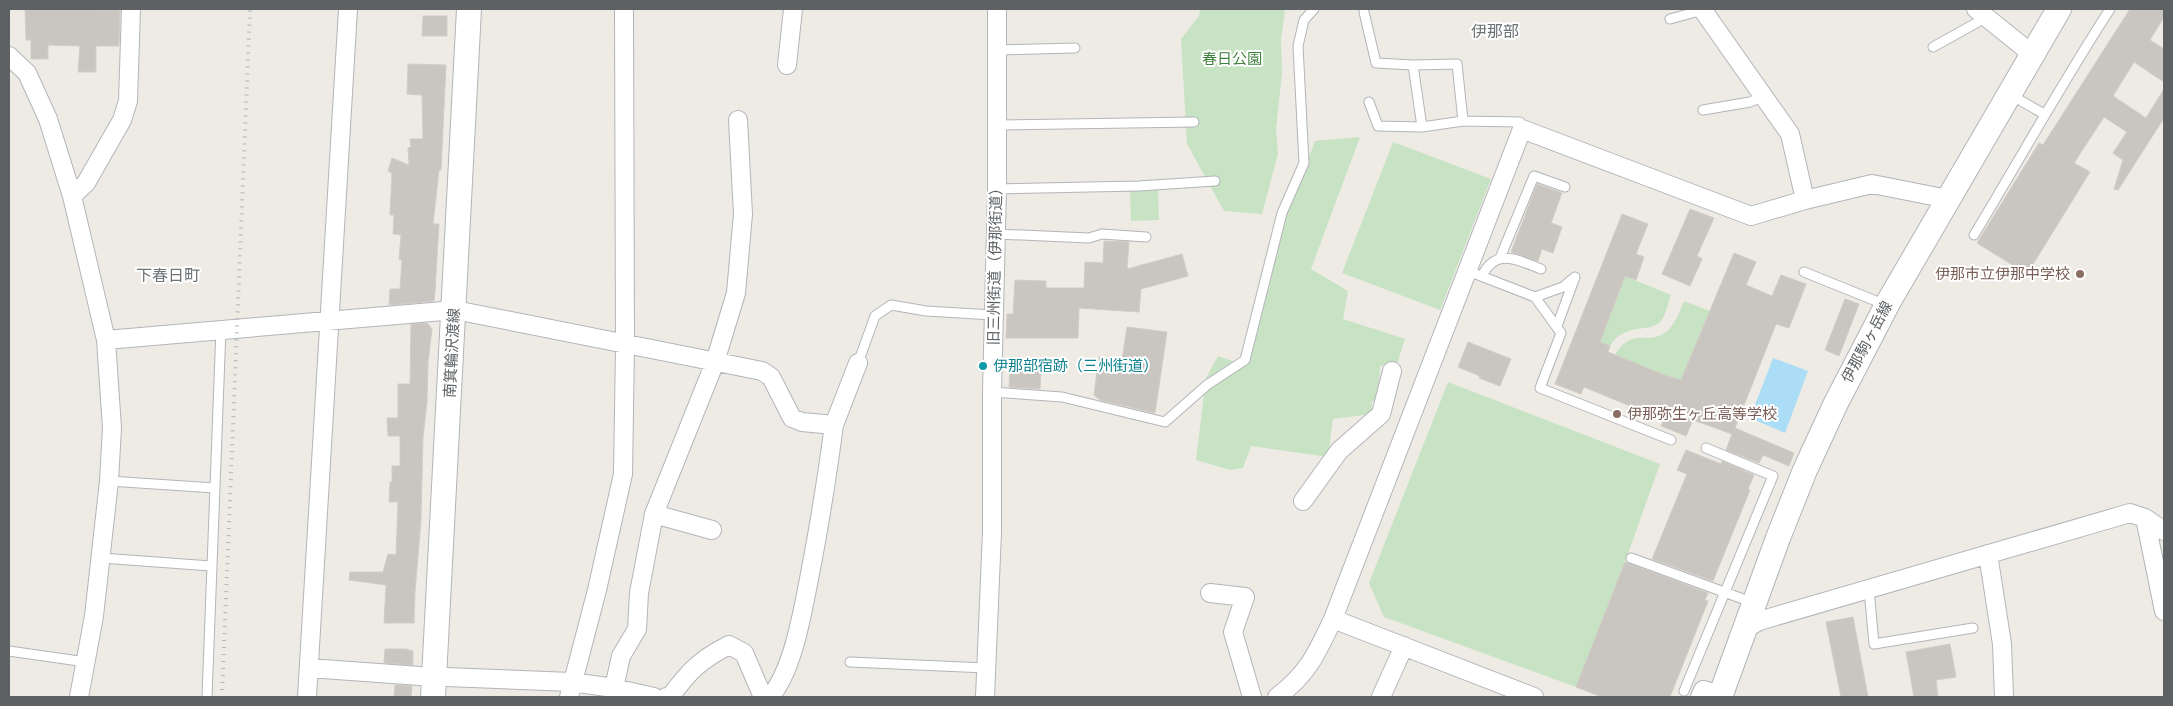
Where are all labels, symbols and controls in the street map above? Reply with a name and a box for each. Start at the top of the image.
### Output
district label: 伊那部 [1471,23,1519,40]
park label: 春日公園 [1202,51,1262,67]
street label: 旧三州街道（伊那街道） [985,180,1004,346]
place label: 伊那市立伊那中学校 [1935,266,2070,282]
district label: 下春日町 [136,267,200,284]
marker: 伊那市立伊那中学校 [2074,268,2086,280]
street label: 伊那駒ヶ岳線 [1839,299,1895,385]
street label: 南箕輪沢渡線 [441,308,462,398]
place label: 伊那部宿跡（三州街道） [993,357,1158,374]
marker: 伊那部宿跡（三州街道） [977,360,989,372]
place label: 伊那弥生ヶ丘高等学校 [1627,406,1777,422]
marker: 伊那弥生ヶ丘高等学校 [1611,408,1623,420]

